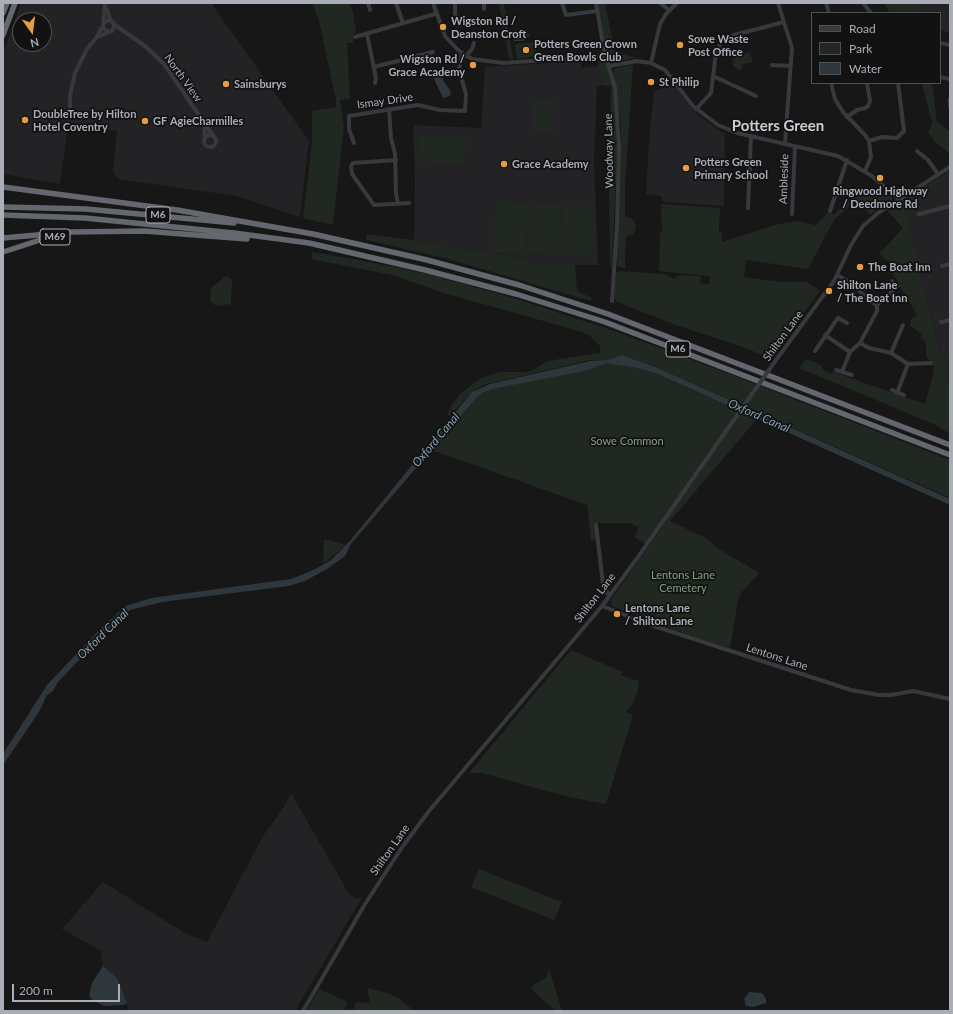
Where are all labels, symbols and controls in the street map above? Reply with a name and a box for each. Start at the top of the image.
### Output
north arrow [12,12,52,52]
legend [811,12,941,84]
place label: Wigston Rd / Deanston Croft [451,14,526,40]
text: Road [849,21,876,36]
marker: Wigston Rd / Deanston Croft [438,22,448,32]
place label: Sowe Waste Post Office [688,32,749,58]
text: N [29,36,40,50]
place label: Potters Green Crown Green Bowls Club [534,37,637,63]
marker: Sowe Waste Post Office [675,40,685,50]
text: Park [849,41,872,56]
marker: Potters Green Crown Green Bowls Club [521,45,531,55]
street label: North View [161,52,205,104]
place label: Wigston Rd / Grace Academy [388,52,465,78]
marker: Wigston Rd / Grace Academy [468,60,478,70]
text: Water [849,61,882,76]
place label: St Philip [659,75,699,89]
place label: Sainsburys [234,77,286,91]
marker: St Philip [646,77,656,87]
marker: Sainsburys [221,79,231,89]
street label: Ismay Drive [356,91,414,111]
place label: DoubleTree by Hilton Hotel Coventry [33,107,136,133]
street label: Woodway Lane [602,113,616,189]
place label: GF AgieCharmilles [153,114,243,128]
marker: DoubleTree by Hilton Hotel Coventry [20,115,30,125]
marker: GF AgieCharmilles [140,116,150,126]
district label: Potters Green [732,117,824,135]
street label: Ambleside [777,154,791,204]
place label: Potters Green Primary School [694,155,768,181]
place label: Grace Academy [512,157,589,171]
marker: Grace Academy [499,159,509,169]
marker: Potters Green Primary School [681,163,691,173]
marker: Ringwood Highway / Deedmore Rd [875,173,885,183]
place label: Ringwood Highway / Deedmore Rd [832,184,928,210]
road number: M6 [146,207,170,223]
road number: M69 [40,229,70,245]
place label: The Boat Inn [868,260,931,274]
marker: The Boat Inn [855,262,865,272]
place label: Shilton Lane / The Boat Inn [837,278,907,304]
marker: Shilton Lane / The Boat Inn [824,286,834,296]
street label: Shilton Lane [760,308,806,364]
road number: M6 [666,341,690,357]
water label: Oxford Canal [726,396,792,436]
water label: Oxford Canal [409,410,463,470]
park label: Sowe Common [590,434,664,448]
park label: Lentons Lane Cemetery [651,568,715,594]
street label: Shilton Lane [572,571,618,625]
place label: Lentons Lane / Shilton Lane [625,601,693,627]
water label: Oxford Canal [74,606,132,662]
marker: Lentons Lane / Shilton Lane [612,609,622,619]
street label: Lentons Lane [745,641,809,673]
street label: Shilton Lane [368,822,412,878]
scale bar [14,976,122,1002]
text: 200 m [19,983,53,998]

